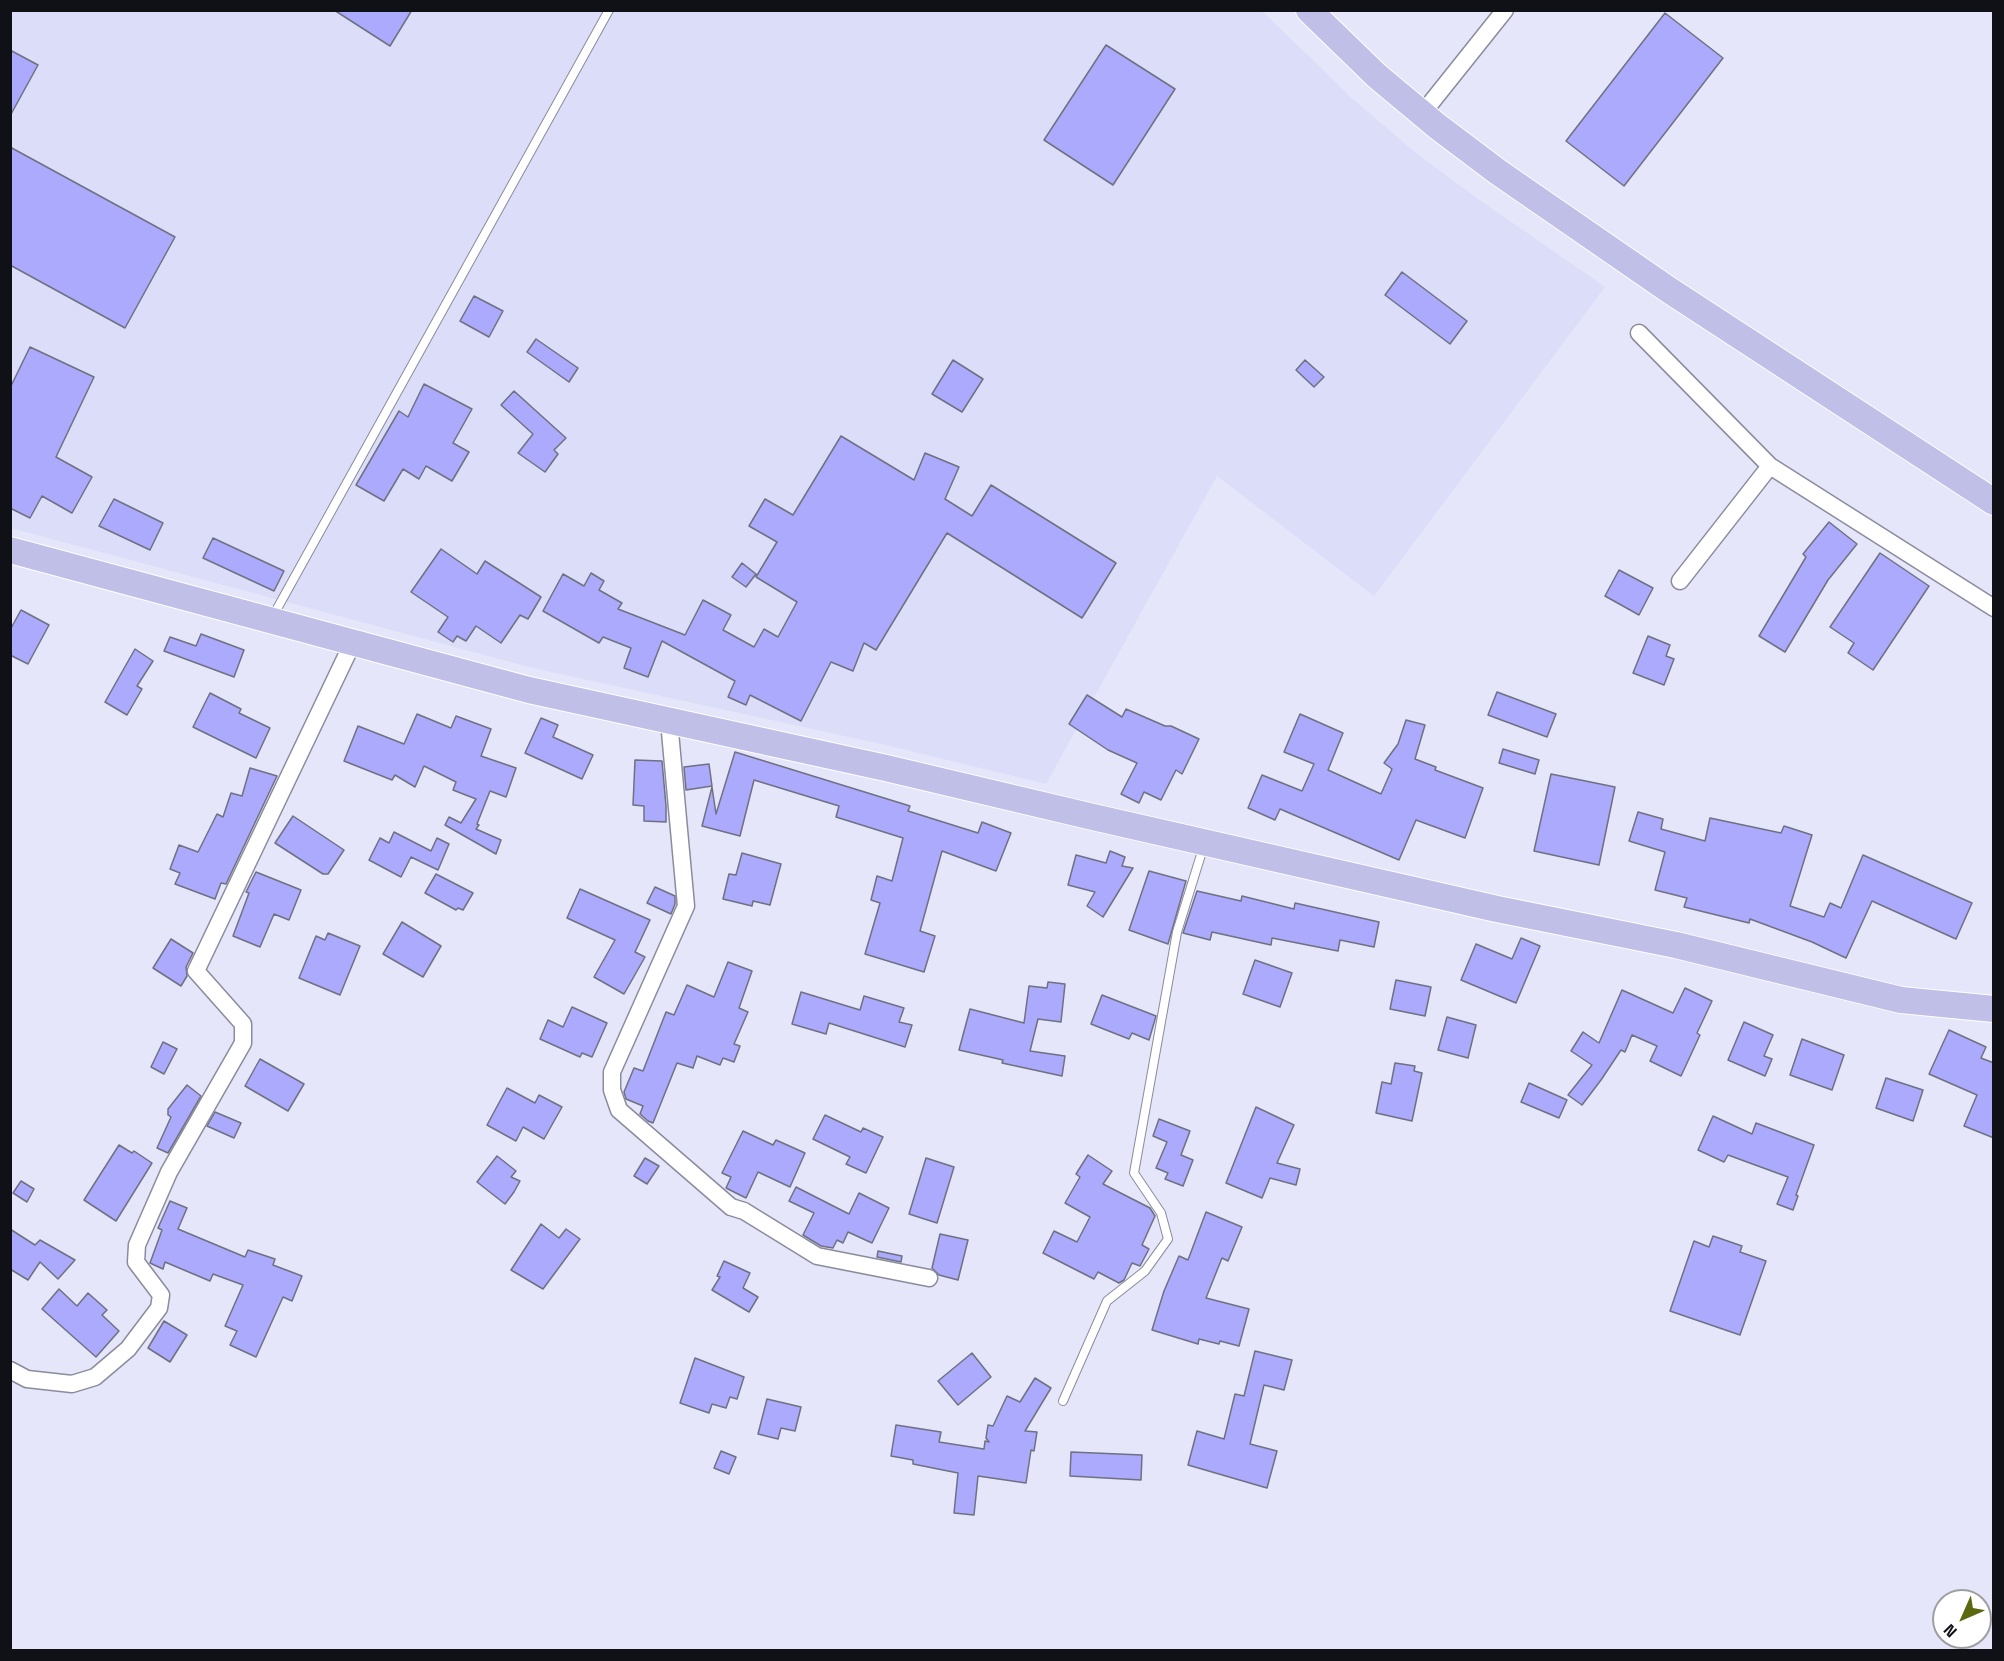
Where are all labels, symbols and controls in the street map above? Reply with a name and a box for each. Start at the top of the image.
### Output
north arrow [1932,1589,1992,1649]
text: N [1939,1619,1962,1642]

